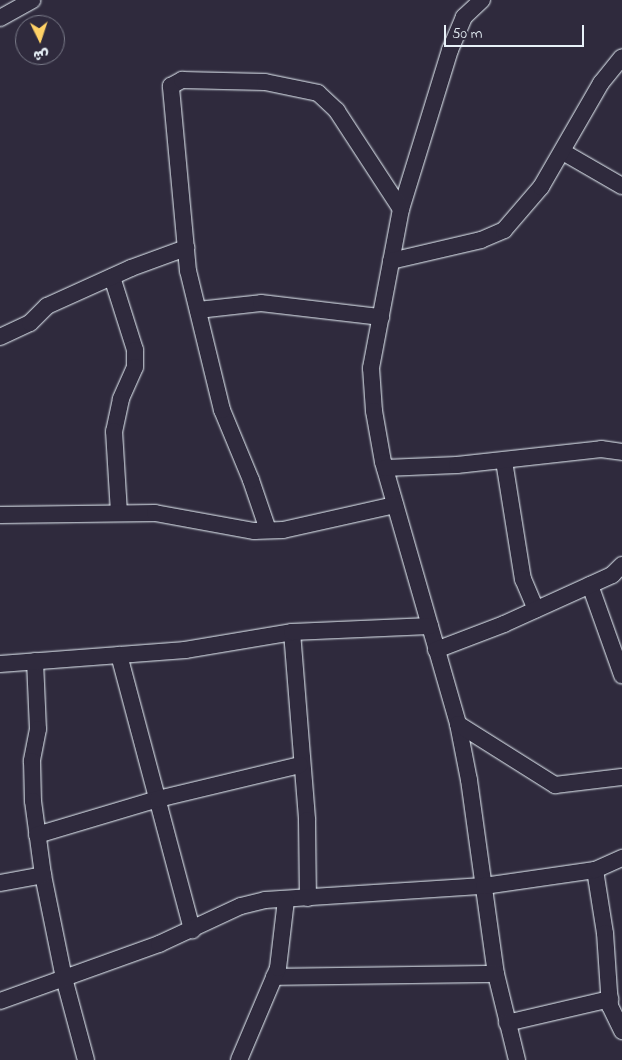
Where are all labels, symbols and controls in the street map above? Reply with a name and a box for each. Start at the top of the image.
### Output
north arrow [15,15,65,65]
scale bar [447,15,587,47]
text: 50 m [452,23,482,45]
text: ش [33,43,49,65]

